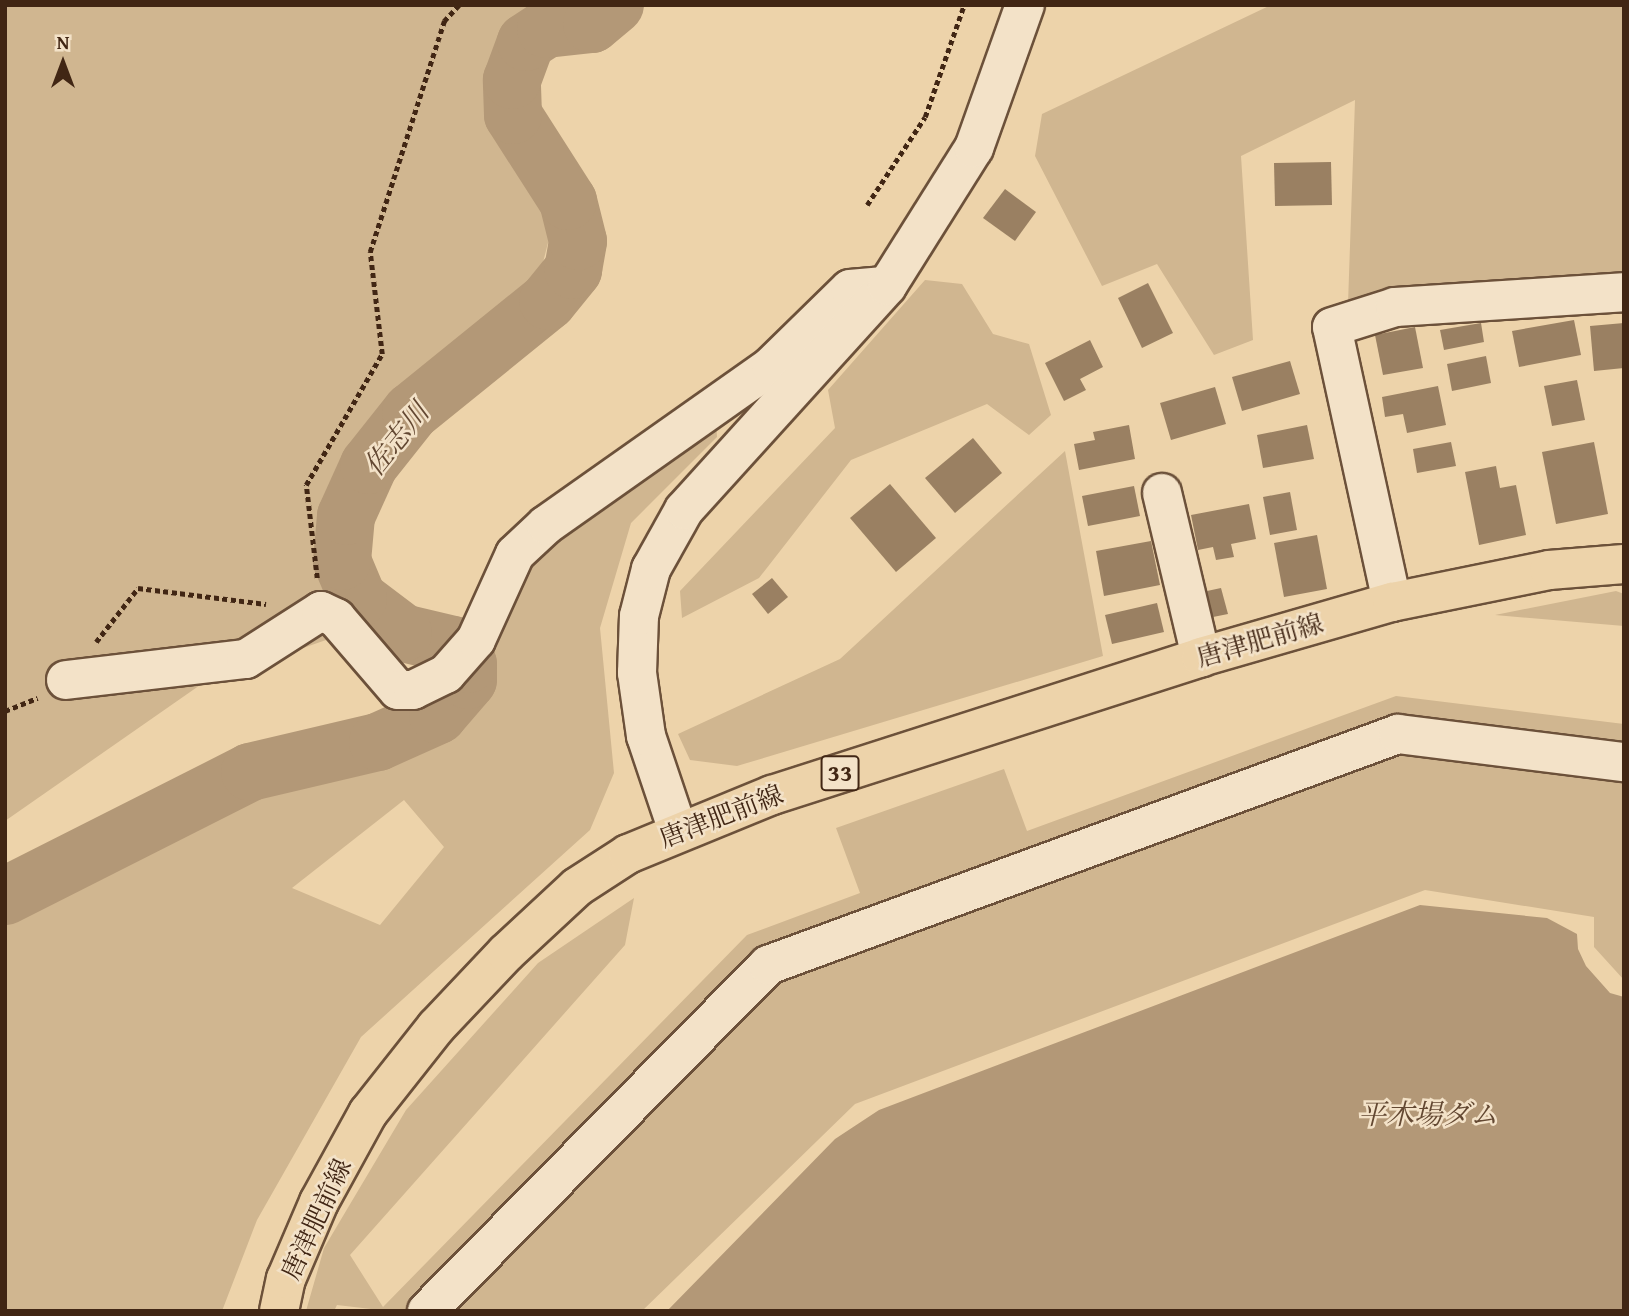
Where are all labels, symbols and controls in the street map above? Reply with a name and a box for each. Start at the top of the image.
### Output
north arrow [28,28,98,98]
text: N [57,28,69,56]
water label: 佐志川 [357,396,435,482]
street label: 唐津肥前線 [1193,607,1327,673]
road number: 33 [819,752,861,794]
street label: 唐津肥前線 [655,778,787,854]
water label: 平木場ダム [1358,1097,1498,1131]
street label: 唐津肥前線 [274,1153,358,1285]

